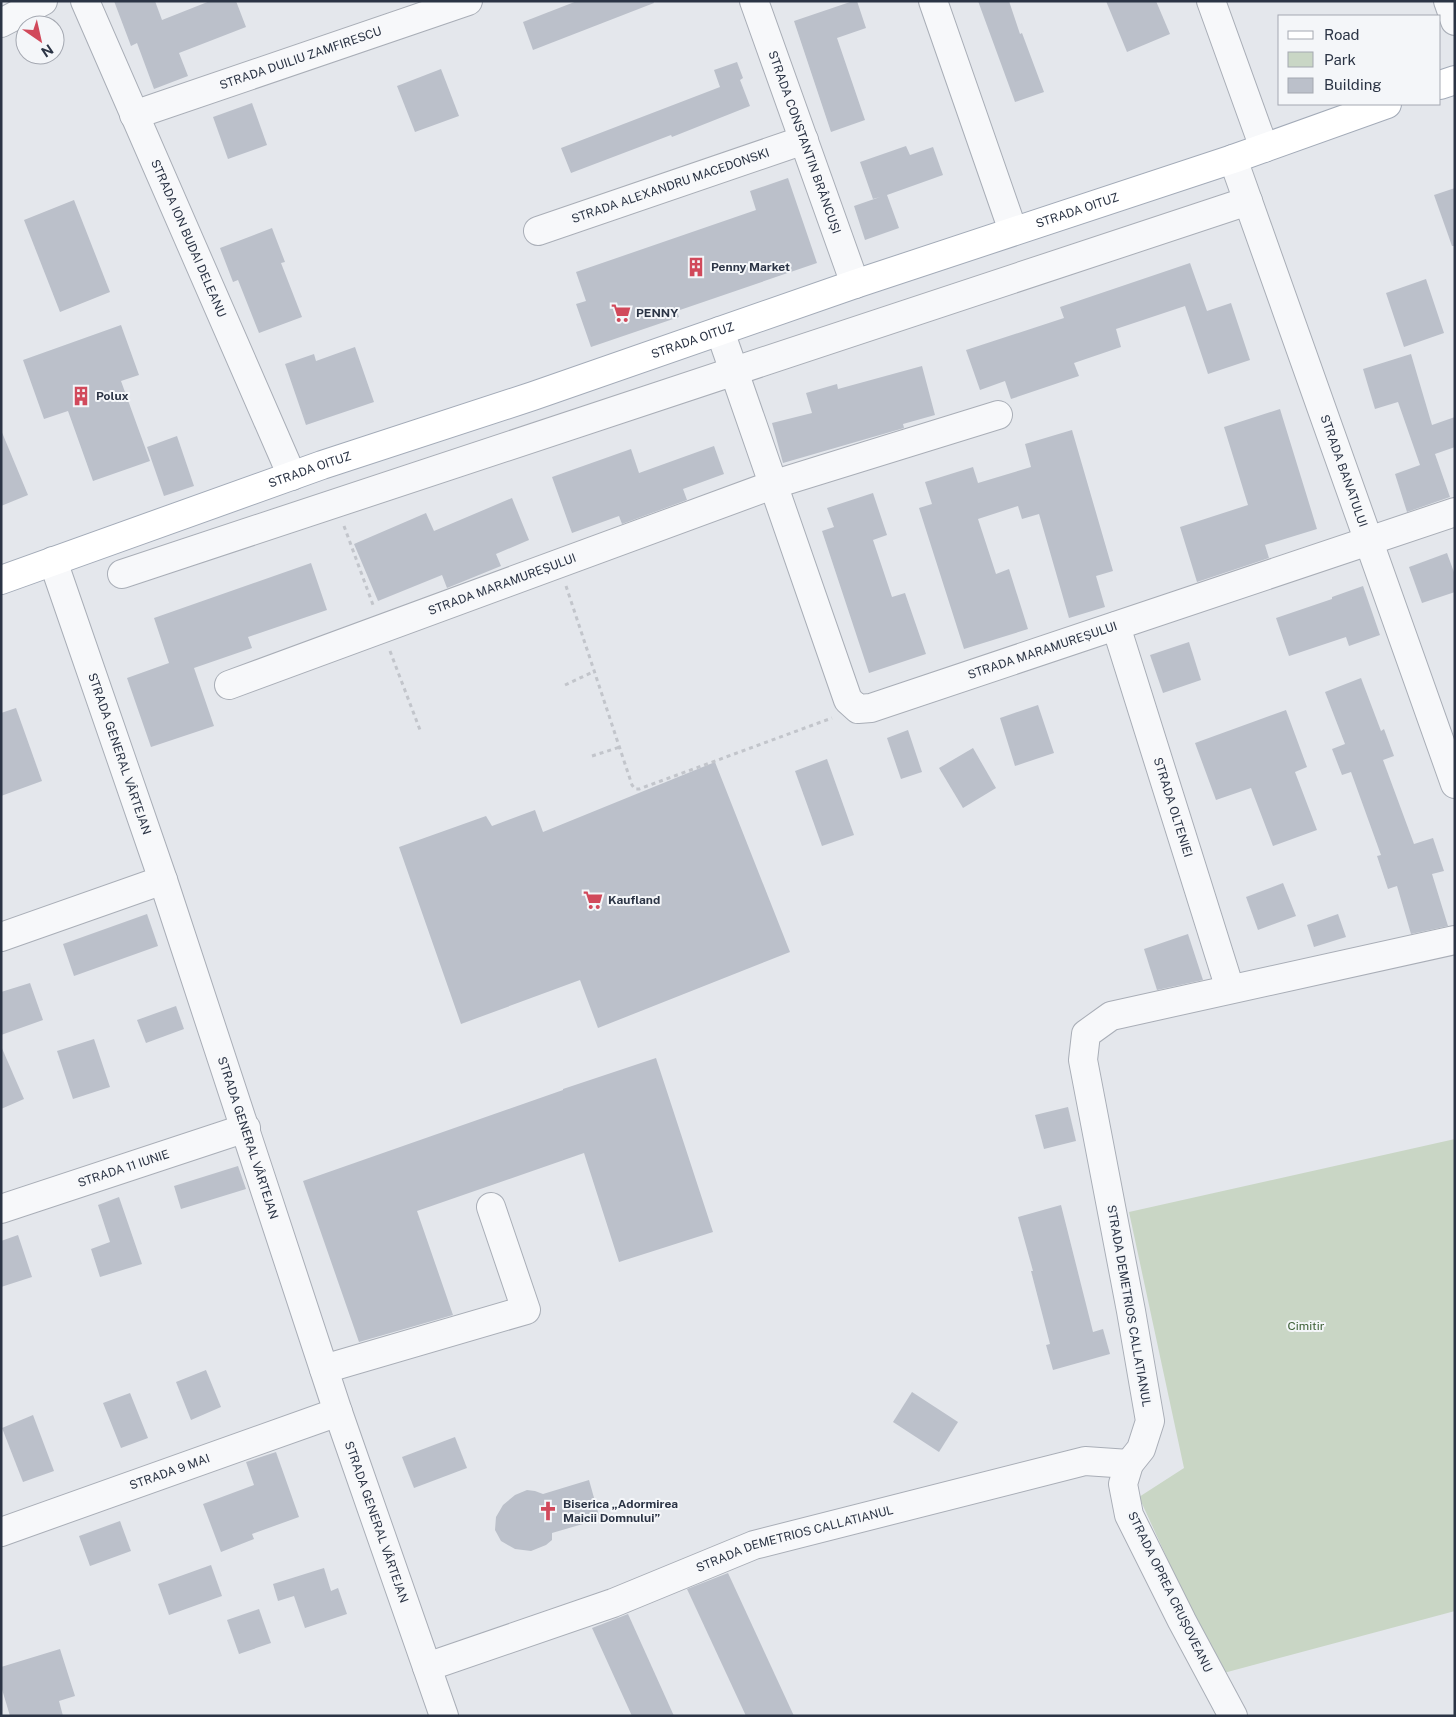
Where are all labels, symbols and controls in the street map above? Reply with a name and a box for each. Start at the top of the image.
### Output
north arrow [15,15,65,65]
legend [1278,15,1441,105]
street label: STRADA DUILIU ZAMFIRESCU [218,24,383,92]
text: Road [1324,26,1360,43]
text: N [38,41,56,60]
street label: STRADA CONSTANTIN BRÂNCUȘI [765,49,844,236]
text: Park [1324,51,1356,68]
text: Building [1324,76,1382,93]
street label: STRADA ALEXANDRU MACEDONSKI [570,145,771,226]
street label: STRADA ION BUDAI DELEANU [148,157,229,319]
street label: STRADA OITUZ [1034,190,1121,231]
building icon: Penny Market [685,256,707,278]
place label: Penny Market [711,260,790,274]
supermarket icon: PENNY [610,302,632,324]
place label: PENNY [636,306,678,320]
street label: STRADA OITUZ [649,320,736,361]
building icon: Polux [70,385,92,407]
place label: Polux [96,389,129,403]
street label: STRADA BANATULUI [1317,413,1370,529]
street label: STRADA OITUZ [267,449,353,491]
street label: STRADA MARAMUREȘULUI [426,551,578,618]
street label: STRADA MARAMUREȘULUI [966,619,1119,682]
street label: STRADA GENERAL VÂRTEJAN [85,671,154,837]
street label: STRADA OLTENIEI [1151,756,1195,859]
supermarket icon: Kaufland [582,889,604,911]
place label: Kaufland [608,893,660,907]
street label: STRADA GENERAL VÂRTEJAN [215,1055,281,1221]
street label: STRADA 11 IUNIE [76,1147,171,1190]
street label: STRADA DEMETRIOS CALLATIANUL [1104,1204,1154,1408]
park label: Cimitir [1287,1319,1325,1333]
street label: STRADA GENERAL VÂRTEJAN [342,1439,411,1605]
street label: STRADA 9 MAI [128,1451,212,1493]
place label: Biserica „Adormirea Maicii Domnului” [563,1497,678,1525]
church icon: Biserica „Adormirea Maicii Domnului” [537,1500,559,1522]
street label: STRADA DEMETRIOS CALLATIANUL [694,1503,895,1575]
street label: STRADA OPREA CRUȘOVEANU [1125,1509,1215,1675]

